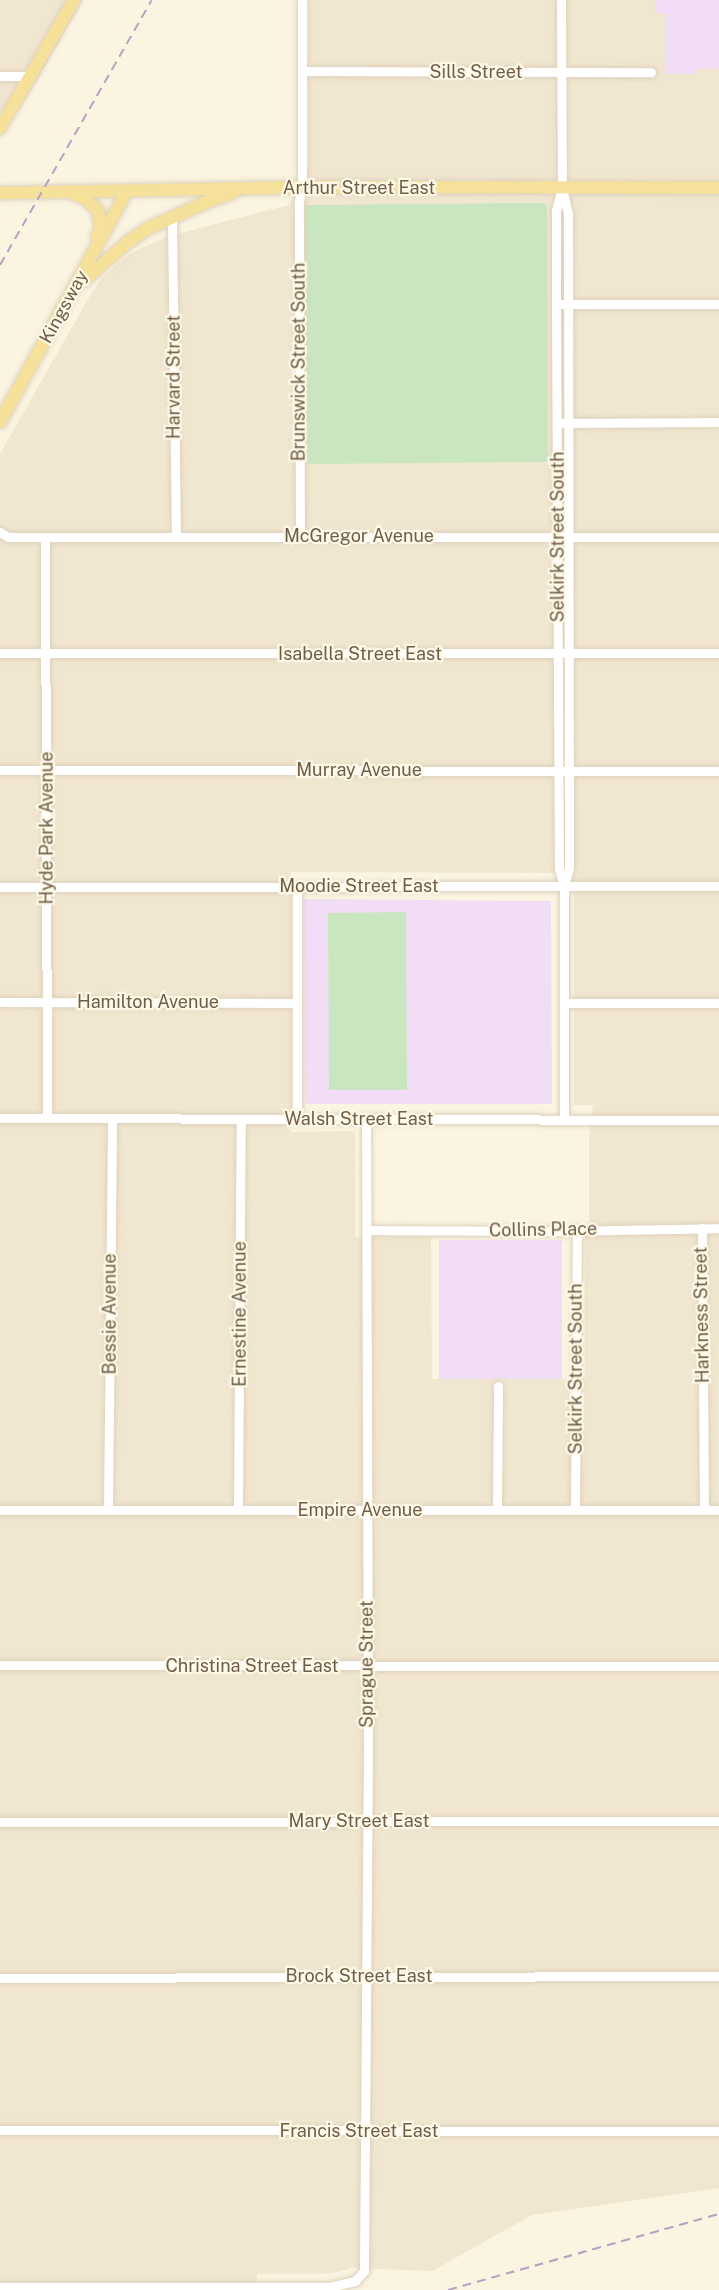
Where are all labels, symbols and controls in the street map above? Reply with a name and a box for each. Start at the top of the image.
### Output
street label: Sills Street [429,61,523,83]
street label: Arthur Street East [283,177,435,199]
street label: Brunswick Street South [288,263,310,461]
street label: Kingsway [35,267,93,347]
street label: Harvard Street [163,315,185,439]
street label: Selkirk Street South [547,452,569,622]
street label: McGregor Avenue [284,525,434,547]
street label: Isabella Street East [278,643,442,665]
street label: Hyde Park Avenue [36,751,58,905]
street label: Murray Avenue [296,759,422,781]
street label: Moodie Street East [279,875,439,897]
street label: Hamilton Avenue [77,991,219,1013]
street label: Walsh Street East [284,1108,434,1130]
street label: Collins Place [489,1218,597,1242]
street label: Ernestine Avenue [229,1241,251,1387]
street label: Harkness Street [690,1247,714,1383]
street label: Bessie Avenue [99,1253,121,1375]
street label: Selkirk Street South [565,1284,587,1454]
street label: Empire Avenue [297,1499,423,1521]
street label: Sprague Street [356,1600,378,1728]
street label: Christina Street East [165,1655,339,1677]
street label: Mary Street East [289,1810,429,1832]
street label: Brock Street East [285,1965,433,1987]
street label: Francis Street East [279,2120,439,2142]

